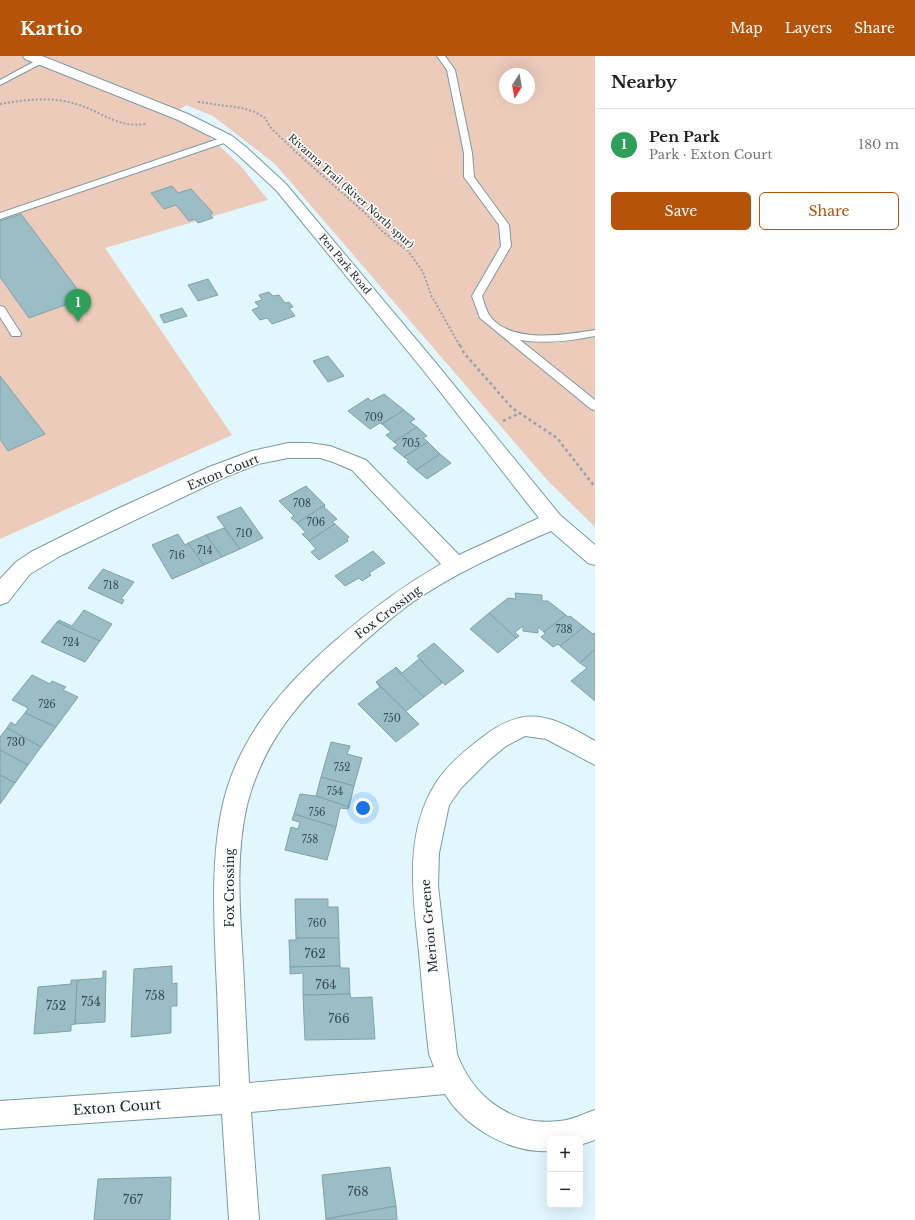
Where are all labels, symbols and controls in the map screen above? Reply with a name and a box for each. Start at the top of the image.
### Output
text: Kartio [20,17,83,40]
text: Map [730,19,763,37]
text: Layers [785,19,832,37]
text: Share [854,19,895,37]
north arrow [499,68,535,104]
text: Nearby [611,72,677,93]
text: Pen Park [649,127,720,146]
street label: Rivanna Trail (River North spur) [285,131,417,251]
text: 1 [621,136,627,153]
text: 180 m [858,136,899,153]
text: Park · Exton Court [649,146,772,163]
button: Save [611,192,751,230]
button: Share [759,192,899,230]
street label: Pen Park Road [316,231,374,297]
pin: 1 [65,289,91,322]
house number: 709 [365,411,383,424]
house number: 705 [402,437,420,450]
street label: Exton Court [185,451,261,493]
house number: 708 [293,497,311,510]
house number: 706 [307,516,325,529]
house number: 710 [236,527,252,540]
house number: 714 [197,544,213,557]
house number: 716 [169,549,185,562]
house number: 718 [103,579,119,592]
street label: Fox Crossing [352,582,425,642]
house number: 738 [555,623,573,636]
house number: 724 [62,636,80,649]
house number: 726 [38,698,56,711]
house number: 750 [383,712,401,725]
house number: 730 [7,736,25,749]
house number: 752 [334,761,350,774]
house number: 754 [327,785,343,798]
your location [353,798,373,818]
house number: 756 [309,806,326,819]
house number: 758 [302,833,318,846]
street label: Fox Crossing [222,848,237,928]
street label: Merion Greene [417,878,441,973]
house number: 760 [308,917,326,930]
house number: 762 [304,946,326,961]
house number: 764 [316,977,336,992]
house number: 758 [145,988,165,1003]
house number: 754 [81,994,101,1009]
house number: 752 [46,998,66,1013]
house number: 766 [328,1011,350,1026]
street label: Exton Court [72,1095,162,1119]
map controls [547,1136,583,1208]
button: + [547,1136,583,1172]
button: − [547,1172,583,1208]
house number: 768 [347,1184,369,1199]
house number: 767 [123,1192,144,1207]

